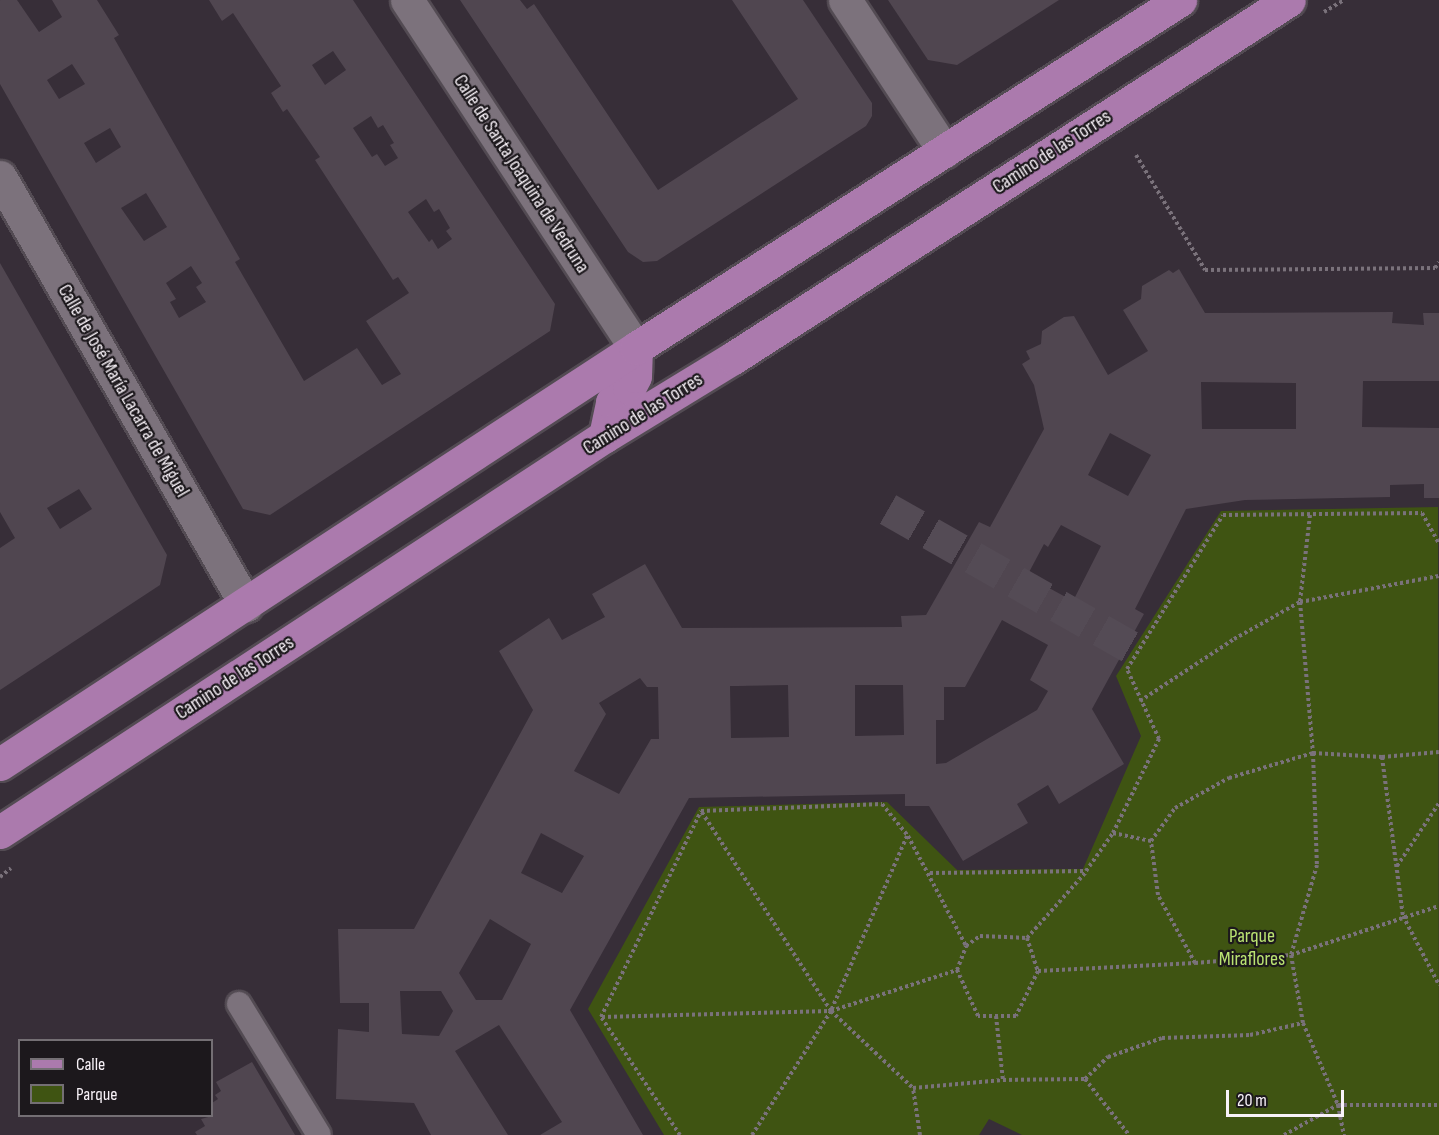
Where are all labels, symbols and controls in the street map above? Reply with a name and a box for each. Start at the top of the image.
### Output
street label: Calle de Santa Joaquina de Vedruna [448,70,594,278]
street label: Camino de las Torres [988,105,1116,199]
street label: Calle de José María Lacarra de Miguel [52,280,194,502]
street label: Camino de las Torres [579,368,707,460]
street label: Camino de las Torres [171,631,299,725]
park label: Parque Miraflores [1219,925,1285,972]
legend [18,1039,213,1117]
text: Calle [76,1054,105,1075]
scale bar [1229,1078,1348,1116]
text: Parque [76,1084,117,1105]
text: 20 m [1237,1090,1267,1111]

